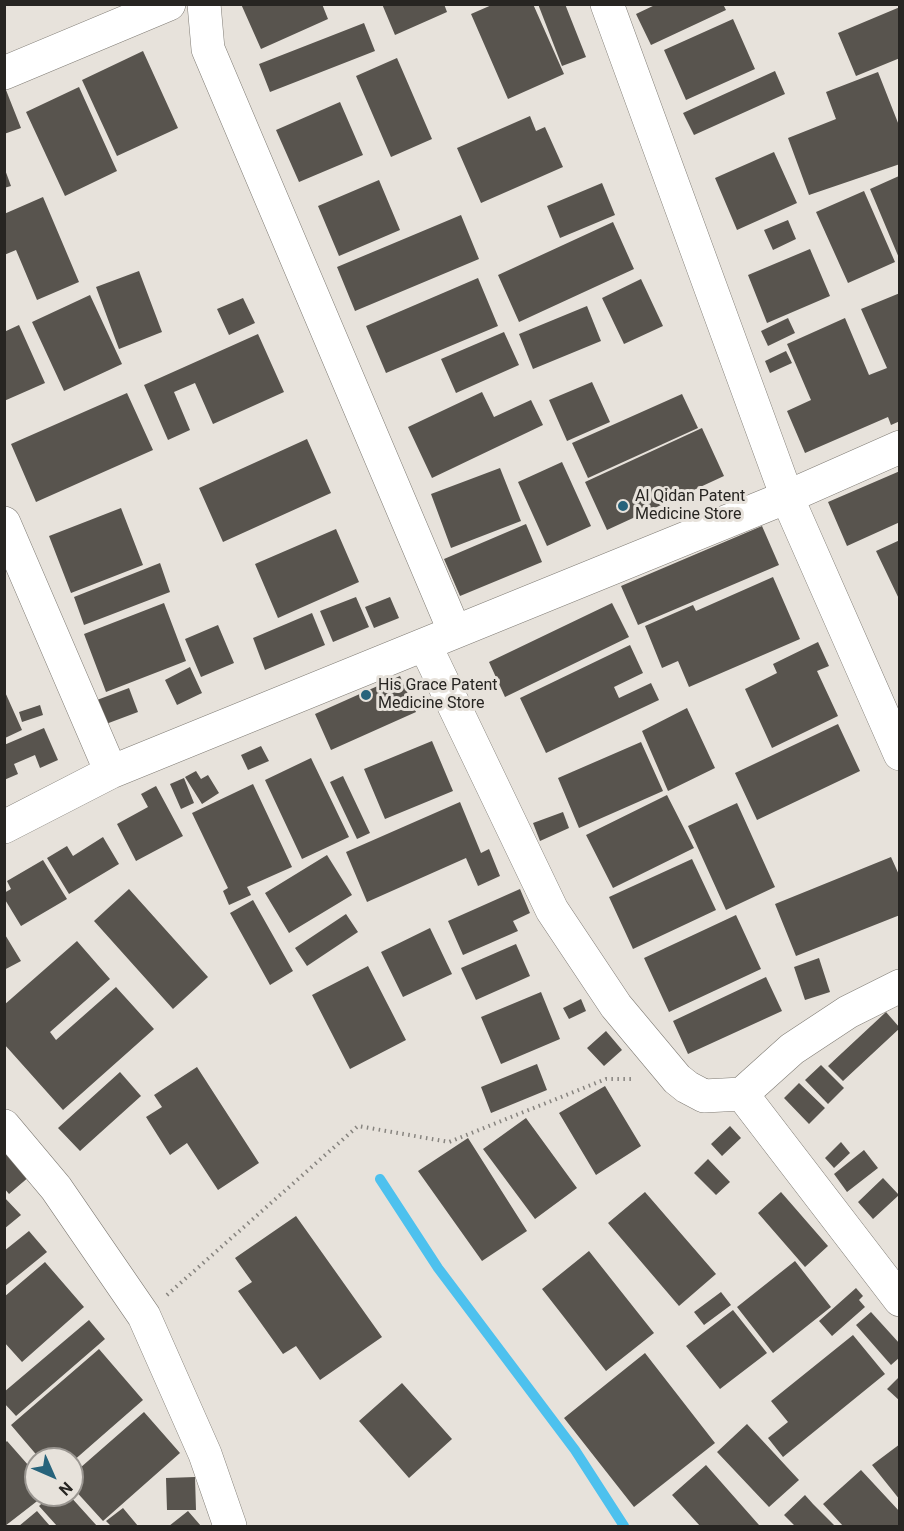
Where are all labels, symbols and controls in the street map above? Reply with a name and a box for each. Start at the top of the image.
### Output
place label: Al Qidan Patent Medicine Store [635,487,745,525]
marker: Al Qidan Patent Medicine Store [616,499,630,513]
place label: His Grace Patent Medicine Store [378,676,498,714]
marker: His Grace Patent Medicine Store [359,688,373,702]
north arrow [24,1447,84,1507]
text: N [55,1478,76,1499]

